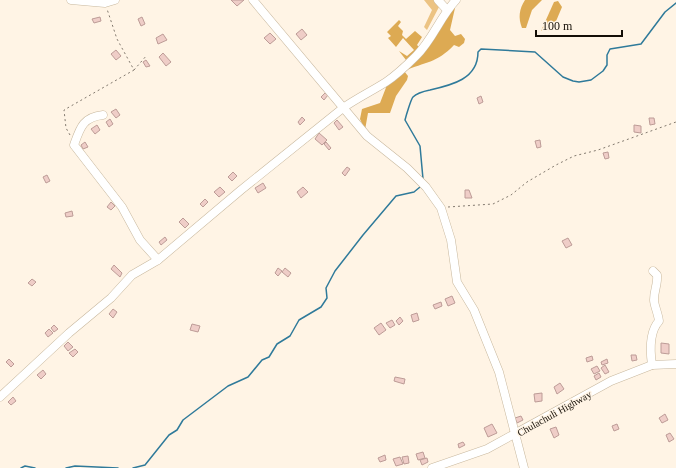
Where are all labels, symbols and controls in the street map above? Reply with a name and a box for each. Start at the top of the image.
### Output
scale bar [536,12,622,38]
text: 100 m [542,19,573,33]
street label: Chulachuli Highway [515,388,593,438]

